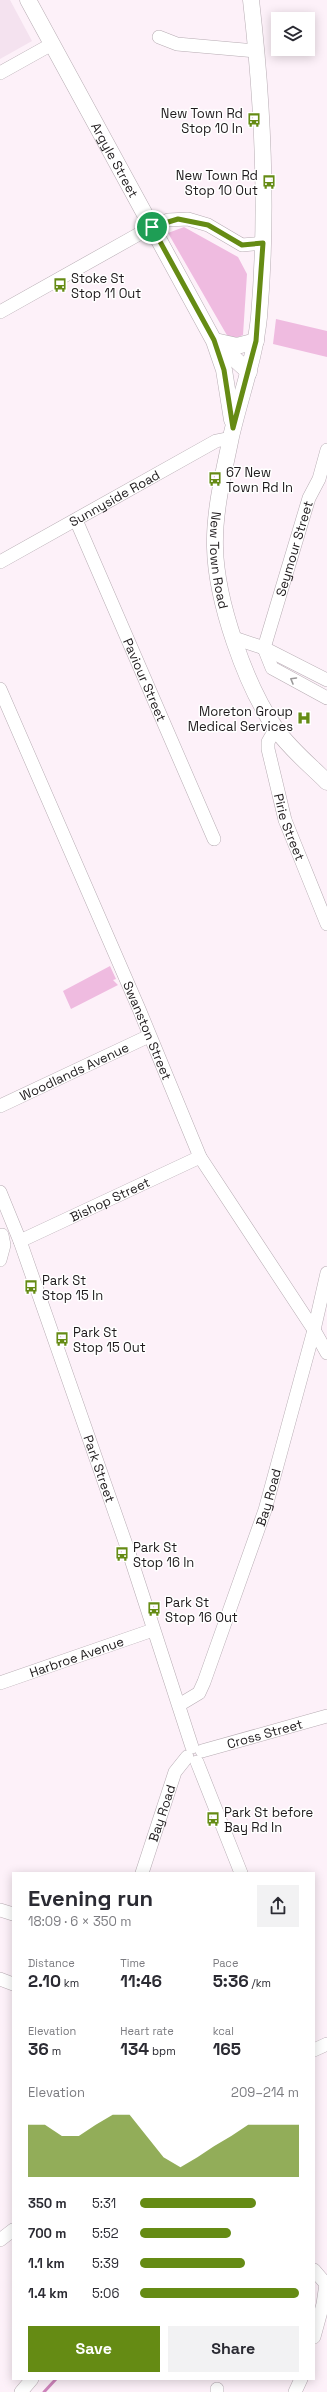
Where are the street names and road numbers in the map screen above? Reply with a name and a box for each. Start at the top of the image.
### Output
street label: Argyle Street [88,119,143,200]
street label: Sunnyside Road [66,466,163,530]
street label: Seymour Street [272,499,316,598]
street label: New Town Road [206,511,233,610]
street label: Paviour Street [120,635,171,724]
street label: Pirie Street [270,792,309,863]
street label: Swanston Street [119,978,176,1082]
street label: Woodlands Avenue [17,1038,132,1104]
street label: Bishop Street [67,1173,152,1225]
street label: Park Street [80,1433,119,1505]
street label: Bay Road [251,1467,284,1528]
street label: Harbroe Avenue [27,1632,126,1681]
street label: Cross Street [225,1715,304,1752]
street label: Bay Road [144,1782,179,1844]

